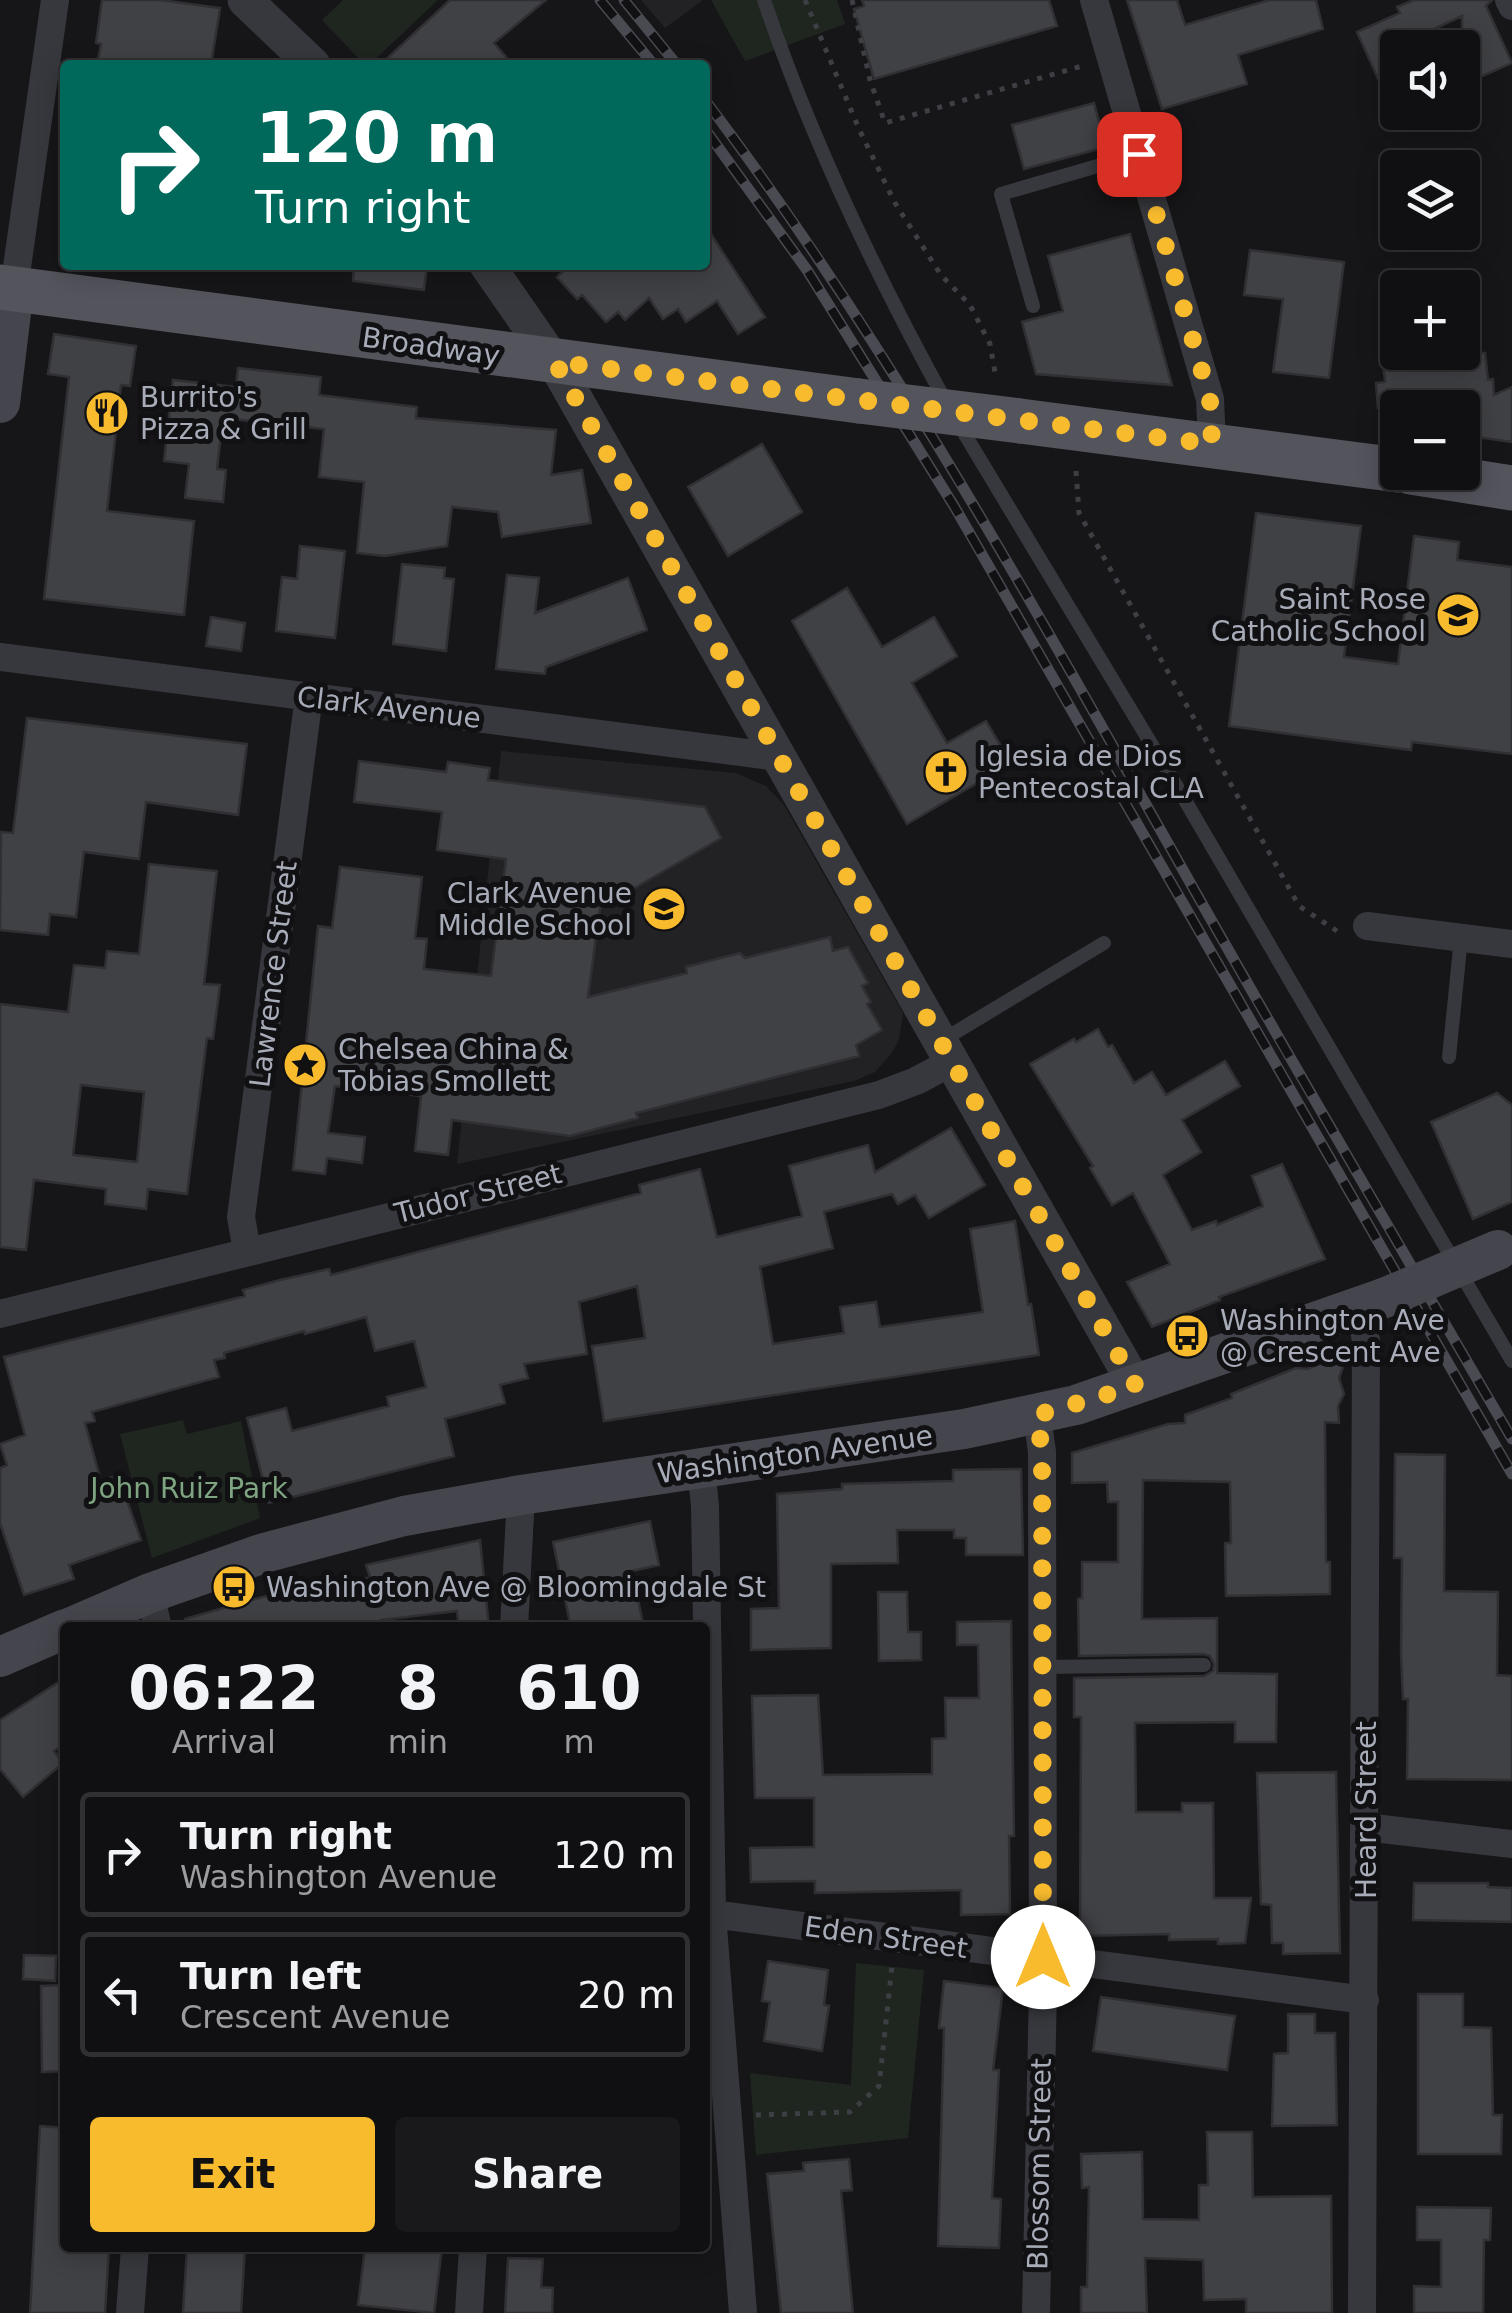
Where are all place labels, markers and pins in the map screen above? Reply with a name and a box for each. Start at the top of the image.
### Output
pin [1097,112,1182,197]
place label: Burrito's Pizza & Grill [140,381,307,446]
restaurant icon: Burrito's Pizza & Grill [84,390,130,436]
place label: Saint Rose Catholic School [1211,583,1426,648]
school or university icon: Saint Rose Catholic School [1435,592,1481,638]
place label: Iglesia de Dios Pentecostal CLA [978,740,1204,805]
church icon: Iglesia de Dios Pentecostal CLA [923,749,969,795]
place label: Clark Avenue Middle School [438,877,632,942]
school or university icon: Clark Avenue Middle School [641,886,687,932]
place label: Chelsea China & Tobias Smollett [337,1033,569,1098]
place icon: Chelsea China & Tobias Smollett [282,1042,328,1088]
place label: Washington Ave @ Crescent Ave [1220,1304,1445,1369]
bus stop icon: Washington Ave @ Crescent Ave [1164,1313,1210,1359]
bus stop icon: Washington Ave @ Bloomingdale St [211,1564,257,1610]
place label: Washington Ave @ Bloomingdale St [266,1571,766,1604]

